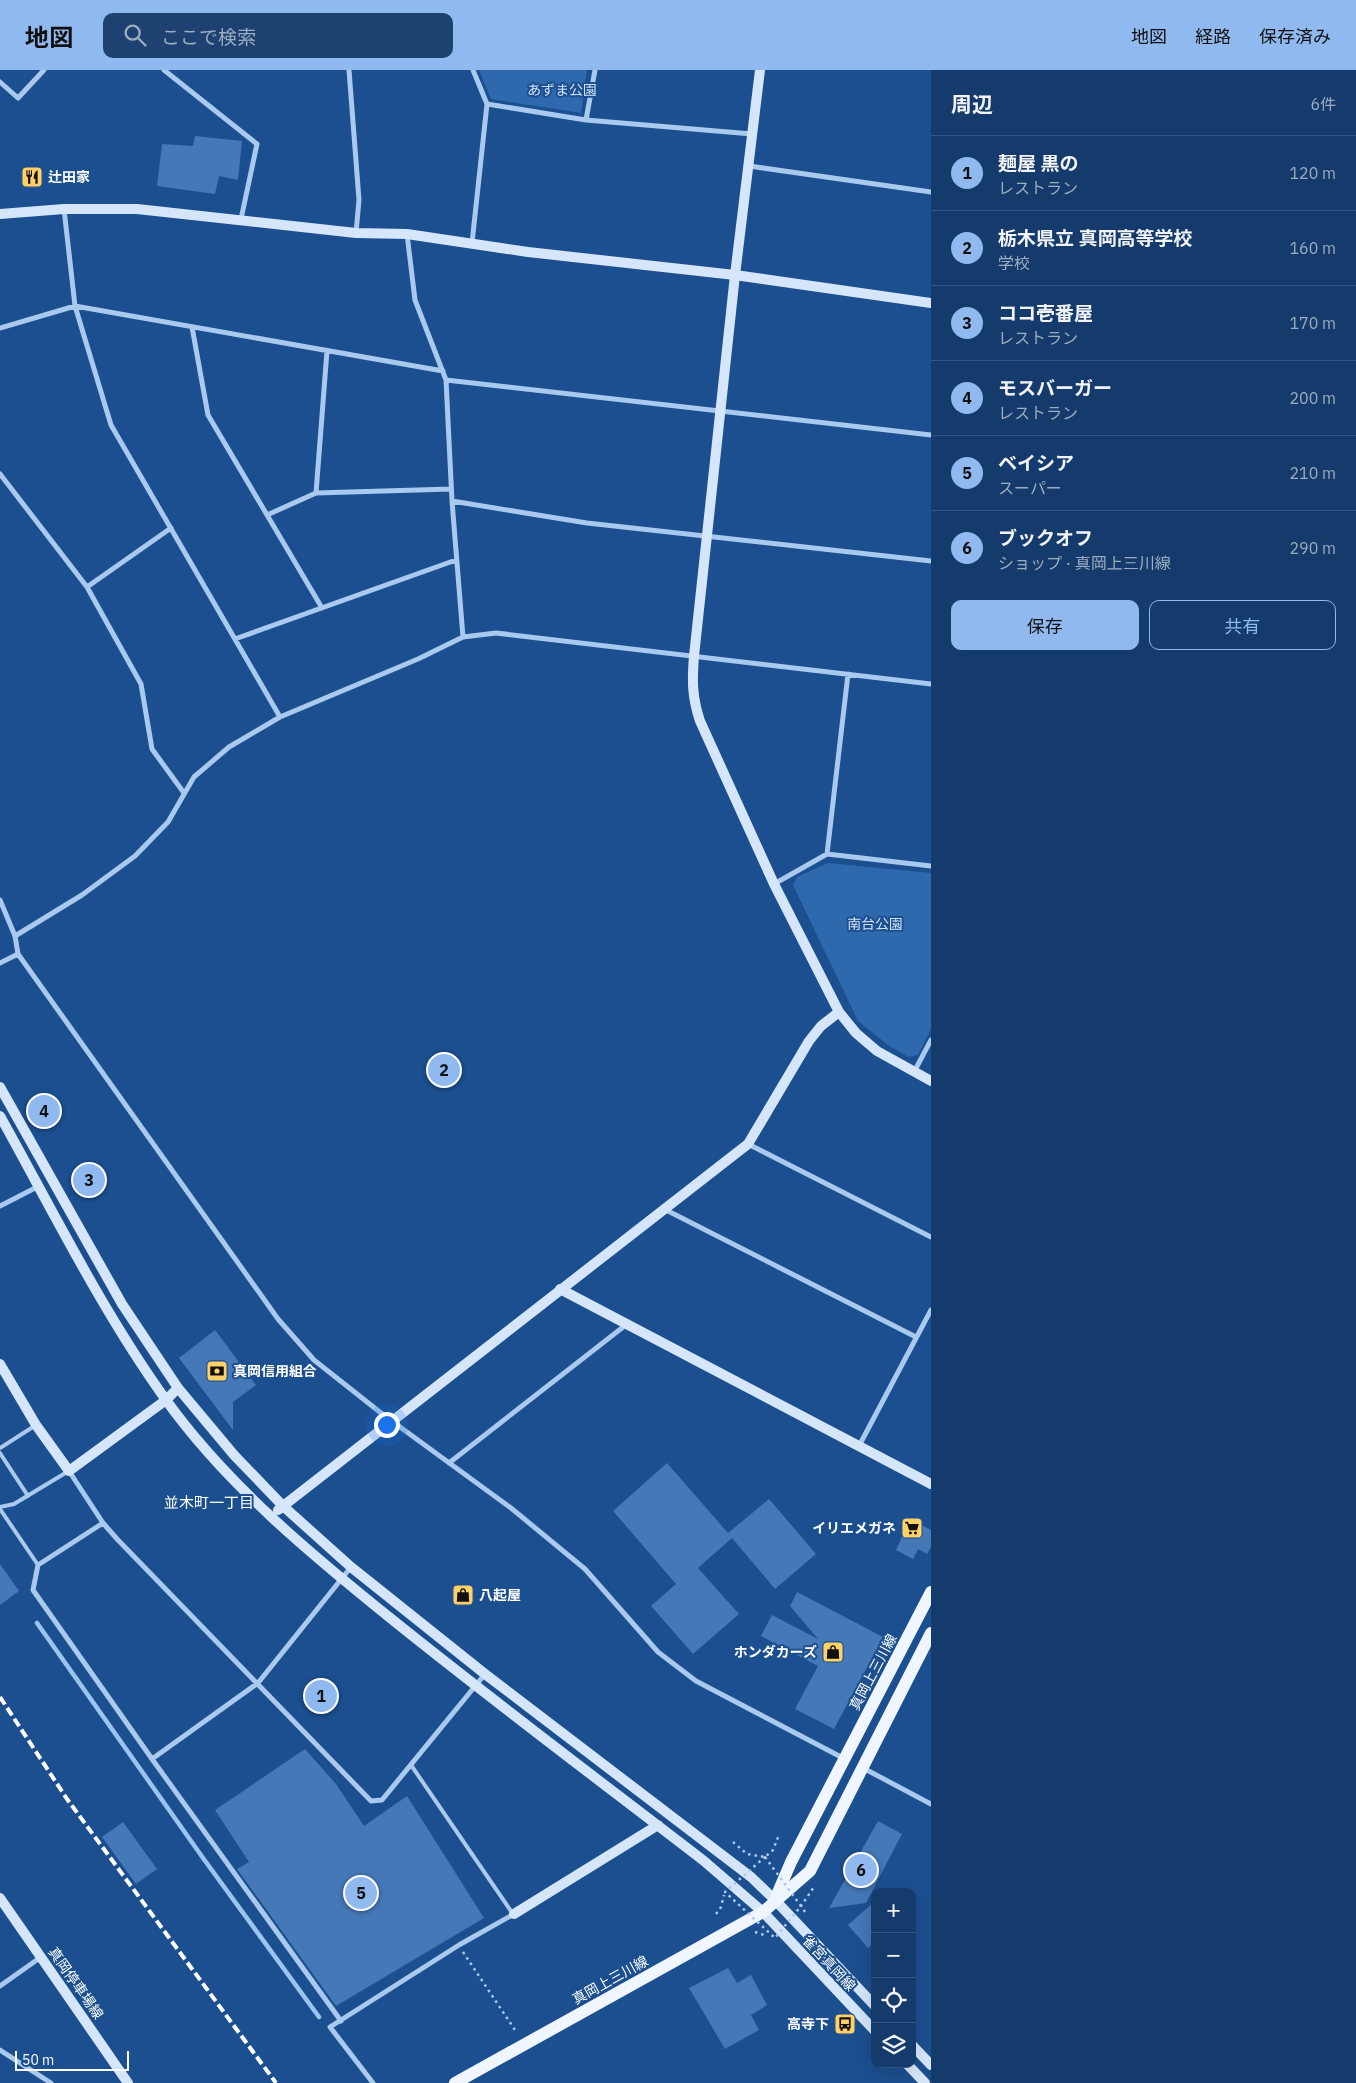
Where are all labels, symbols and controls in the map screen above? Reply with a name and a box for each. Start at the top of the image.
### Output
search box [103,13,453,58]
text: 地図 [25,21,73,53]
icon: search [121,21,149,49]
text: ここで検索 [161,25,256,49]
text: 地図 [1131,25,1167,48]
text: 経路 [1195,25,1231,48]
text: 保存済み [1259,25,1331,48]
park label: あずま公園 [527,81,597,99]
text: 周辺 [951,90,993,118]
text: 6件 [1310,94,1336,114]
text: 麺屋 黒の [998,151,1078,175]
text: 1 [962,163,972,183]
text: 120 m [1289,163,1336,183]
restaurant icon: 辻田家 [20,165,44,189]
place label: 辻田家 [48,168,90,186]
text: レストラン [998,178,1078,198]
text: 栃木県立 真岡高等学校 [998,226,1193,250]
text: 2 [962,238,972,258]
text: 160 m [1289,238,1336,258]
text: 学校 [998,253,1030,273]
text: ココ壱番屋 [998,301,1093,325]
text: 3 [962,313,972,333]
text: 170 m [1289,313,1336,333]
text: レストラン [998,328,1078,348]
text: モスバーガー [998,376,1112,400]
text: 4 [962,388,972,408]
text: 200 m [1289,388,1336,408]
text: レストラン [998,403,1078,423]
text: ベイシア [998,451,1074,475]
text: 5 [962,463,972,483]
text: 210 m [1289,463,1336,483]
text: スーパー [998,478,1062,498]
text: ブックオフ [998,526,1093,550]
text: 6 [962,538,972,558]
text: 290 m [1289,538,1336,558]
text: ショップ · 真岡上三川線 [998,553,1171,573]
button: 保存 [951,600,1139,650]
button: 共有 [1149,600,1336,650]
park label: 南台公園 [847,915,903,933]
pin: 2 [428,1051,460,1089]
pin: 4 [28,1092,60,1130]
pin: 3 [73,1161,105,1199]
bank icon: 真岡信用組合 [205,1359,229,1383]
place label: 真岡信用組合 [233,1362,317,1380]
your location [374,1412,400,1438]
district label: 並木町一丁目 [164,1493,254,1512]
supermarket icon: イリエメガネ [900,1516,924,1540]
place label: イリエメガネ [812,1519,896,1537]
shop icon: 八起屋 [451,1583,475,1607]
place label: 八起屋 [479,1586,521,1604]
street label: 真岡上三川線 [845,1631,901,1713]
shop icon: ホンダカーズ [821,1640,845,1664]
place label: ホンダカーズ [734,1643,817,1661]
pin: 1 [305,1677,337,1715]
pin: 6 [845,1851,877,1889]
pin: 5 [345,1874,377,1912]
map controls [871,1888,916,2068]
button: + [871,1888,916,1933]
street label: 雀宮真岡線 [799,1931,859,1995]
button: − [871,1933,916,1978]
street label: 真岡停車場線 [45,1943,107,2023]
street label: 真岡上三川線 [569,1952,651,2008]
button: locate [871,1978,916,2023]
bus stop icon: 高寺下 [833,2012,857,2036]
place label: 高寺下 [787,2015,829,2033]
button: layers [871,2023,916,2068]
scale bar [15,2048,129,2071]
text: 50 m [22,2051,54,2069]

